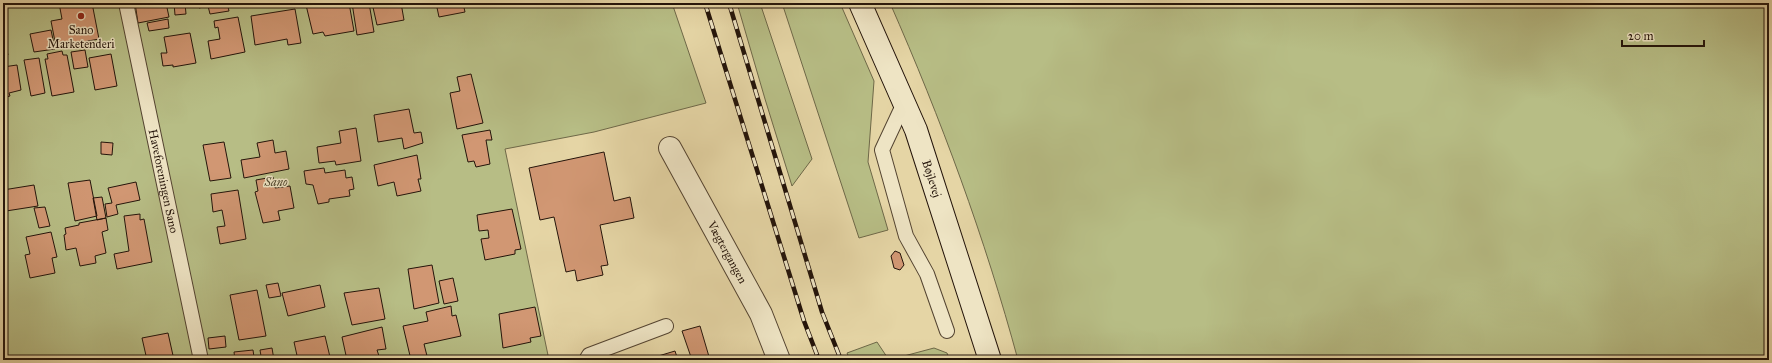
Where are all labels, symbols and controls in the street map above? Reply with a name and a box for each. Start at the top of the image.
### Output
marker: Sano Marketenderi [76,11,86,21]
scale bar [1622,22,1704,48]
place label: Sano Marketenderi [48,23,115,51]
text: 20 m [1628,29,1654,43]
street label: Haveforeningen Sano [146,128,181,234]
street label: Bøjlevej [919,158,944,199]
park label: Sano [263,175,288,189]
street label: Vægtergangen [704,218,750,286]

